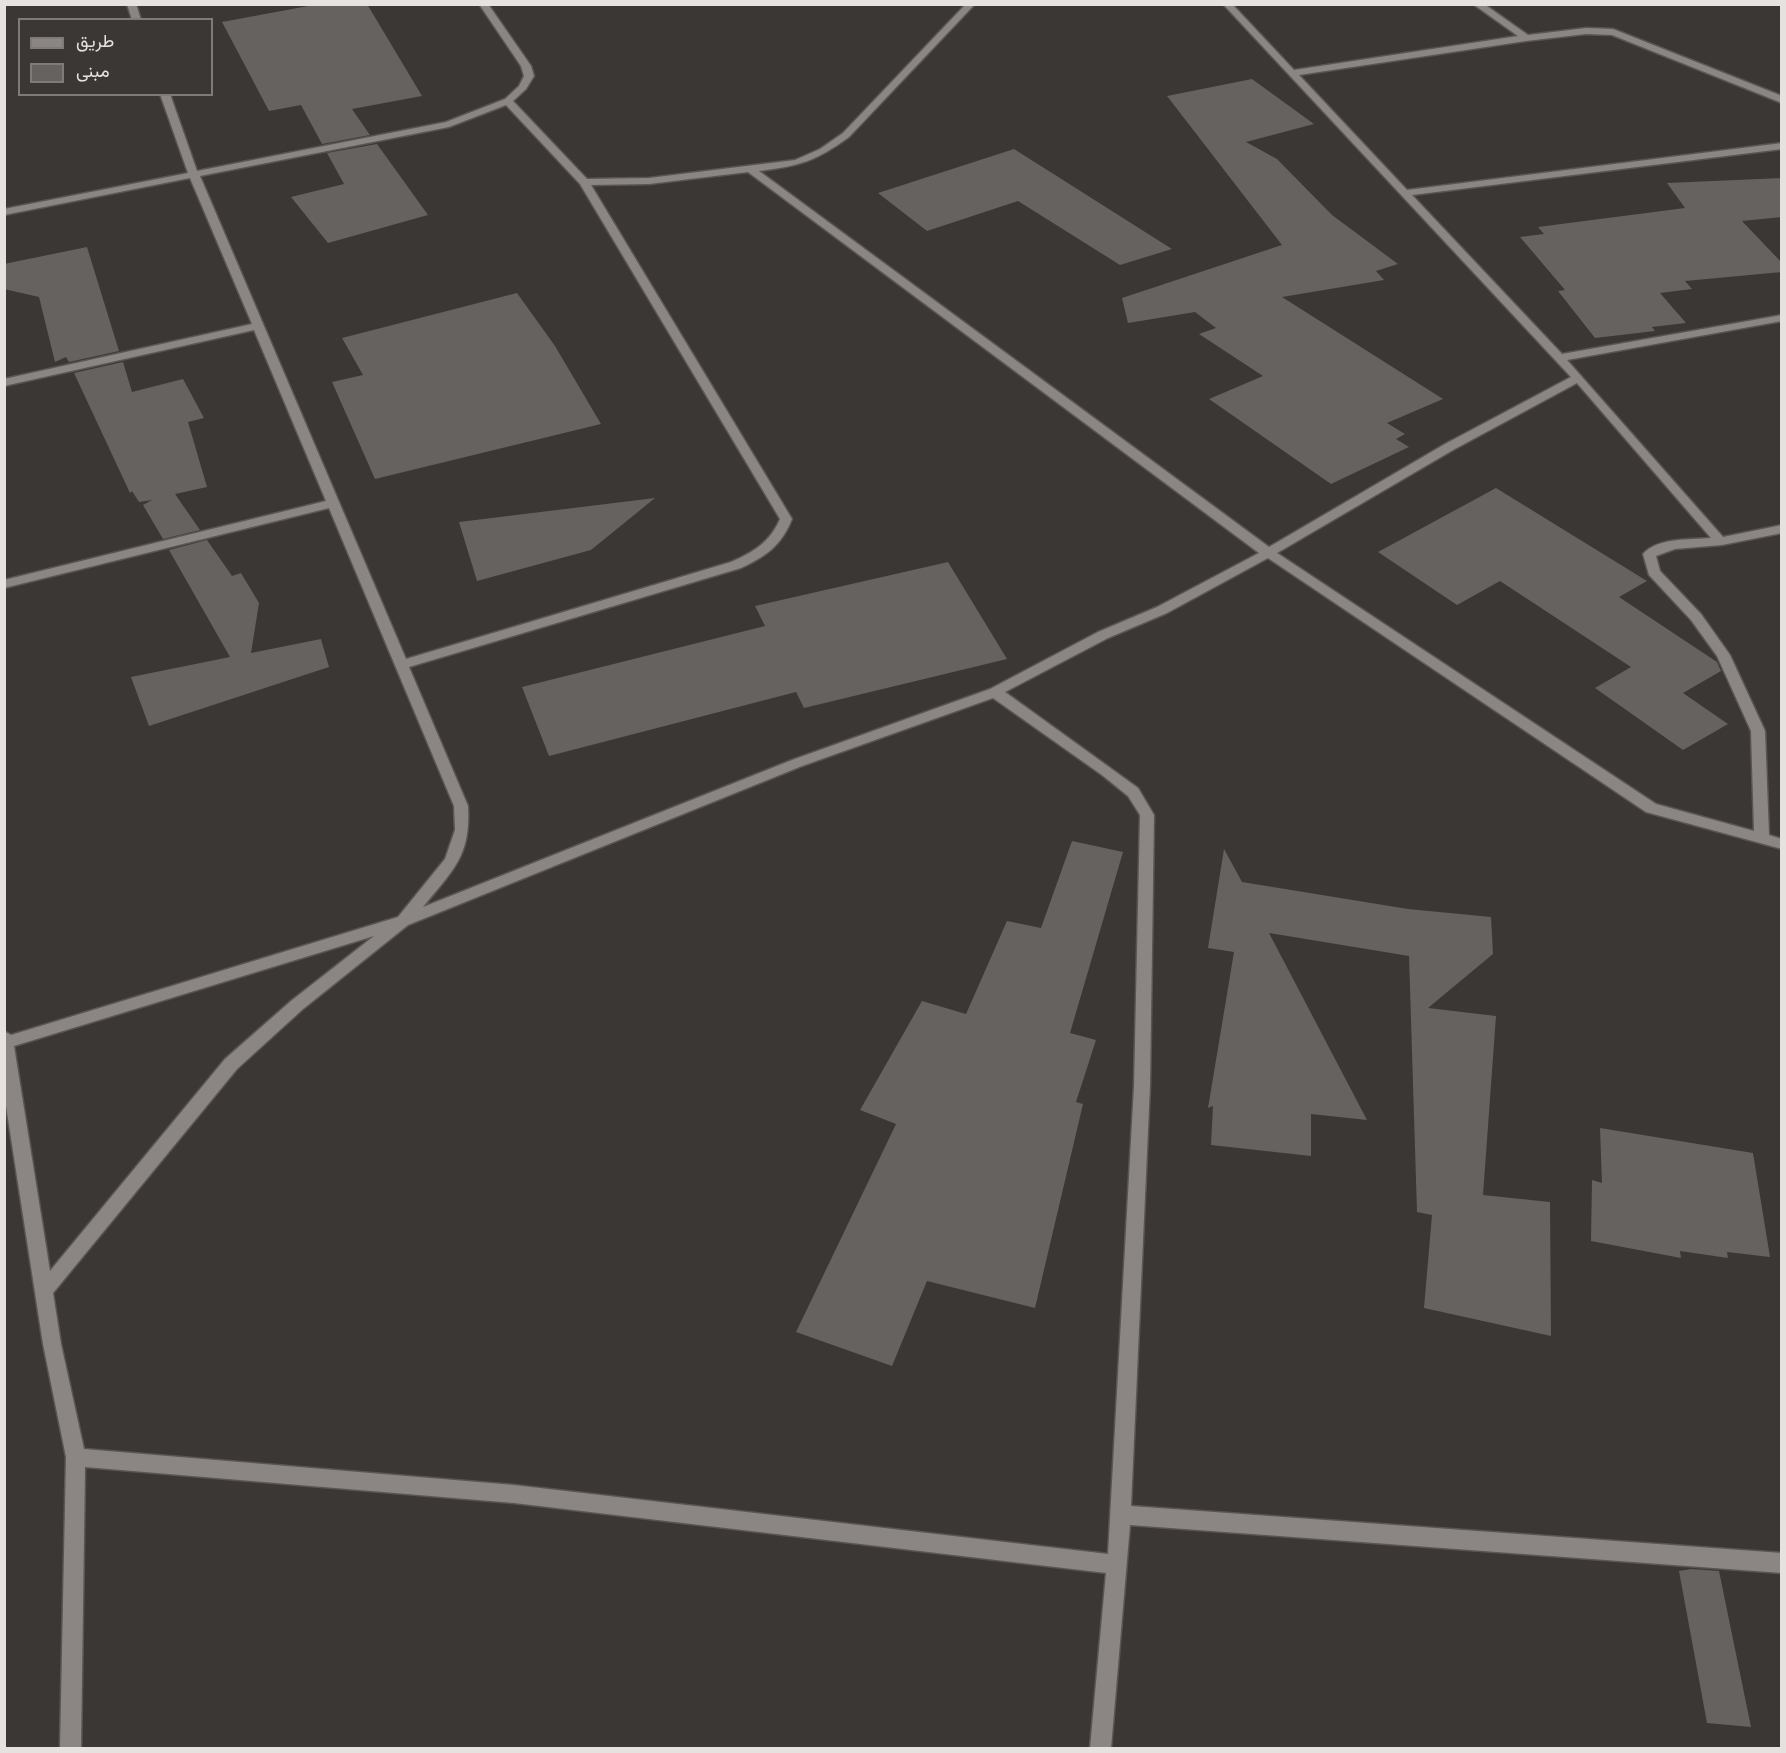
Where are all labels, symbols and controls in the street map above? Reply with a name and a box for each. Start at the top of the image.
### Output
legend [18,18,213,96]
text: طريق [76,29,114,52]
text: مبنى [76,59,110,82]

